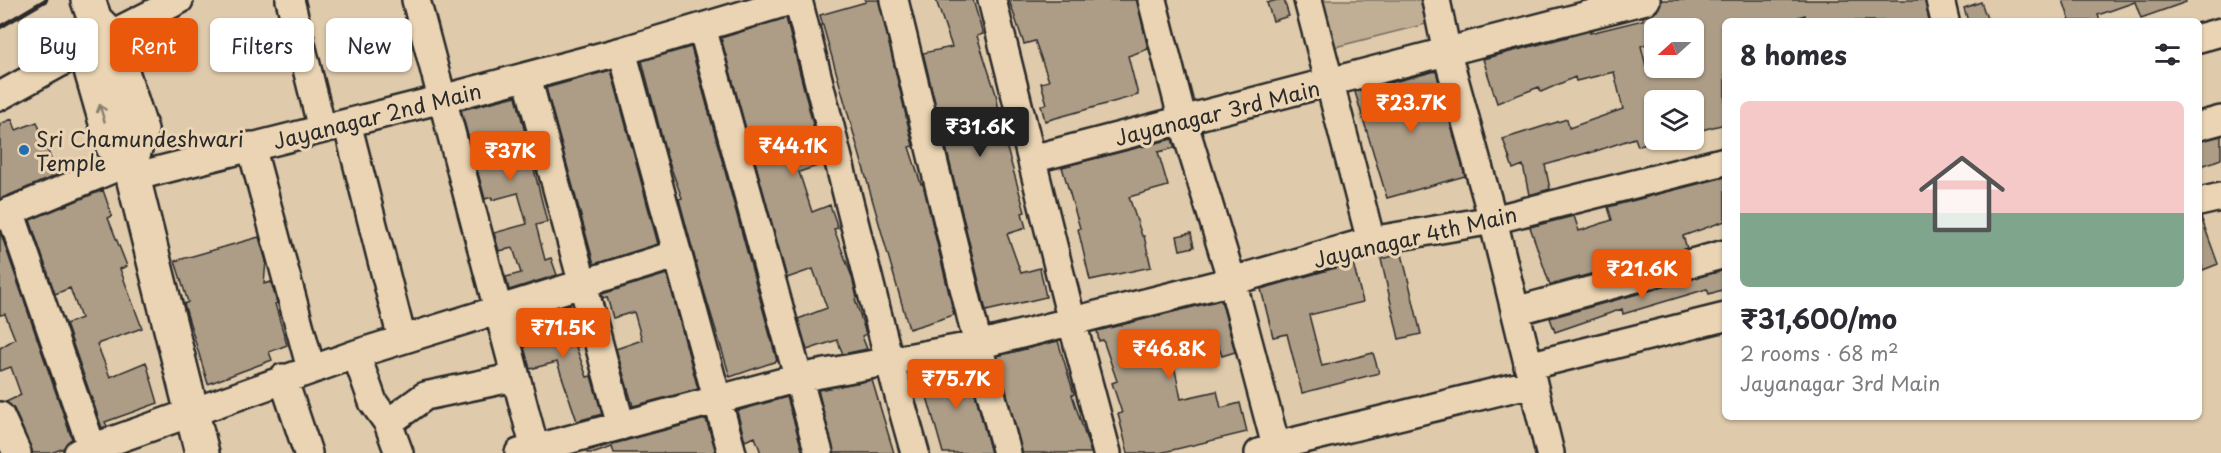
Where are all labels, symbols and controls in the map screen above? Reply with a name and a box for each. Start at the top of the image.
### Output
chip: Buy [18,18,98,72]
chip: Rent [110,18,198,72]
chip: Filters [210,18,314,72]
chip: New [326,18,412,72]
north arrow [1644,18,1704,78]
map controls [1644,18,1704,150]
text: 8 homes [1740,35,1847,74]
icon: filters [2151,38,2184,71]
street label: Jayanagar 3rd Main [1111,71,1323,153]
street label: Jayanagar 2nd Main [270,74,484,156]
pin: ₹23.7K [1362,83,1460,134]
text: ₹23.7K [1375,87,1447,117]
button: layers [1644,90,1704,150]
one-way arrow [96,104,107,123]
pin: ₹31.6K [931,107,1029,158]
text: ₹31.6K [945,111,1015,141]
place label: Sri Chamundeshwari Temple [36,122,244,178]
pin: ₹44.1K [744,126,842,177]
text: ₹44.1K [758,130,828,160]
pin: ₹37K [474,131,546,182]
text: ₹37K [484,135,536,165]
icon: home [1908,140,2016,248]
marker: Sri Chamundeshwari Temple [17,143,31,157]
street label: Jayanagar 4th Main [1310,197,1520,275]
pin: ₹21.6K [1593,249,1691,300]
text: ₹21.6K [1606,253,1678,283]
text: ₹31,600/mo [1740,299,1897,338]
pin: ₹71.5K [514,308,612,359]
text: ₹71.5K [530,312,596,342]
pin: ₹46.8K [1120,329,1218,380]
text: ₹46.8K [1132,333,1206,363]
text: 2 rooms · 68 m² [1740,338,1899,368]
pin: ₹75.7K [907,359,1005,410]
text: ₹75.7K [921,363,991,393]
text: Jayanagar 3rd Main [1740,368,1940,398]

